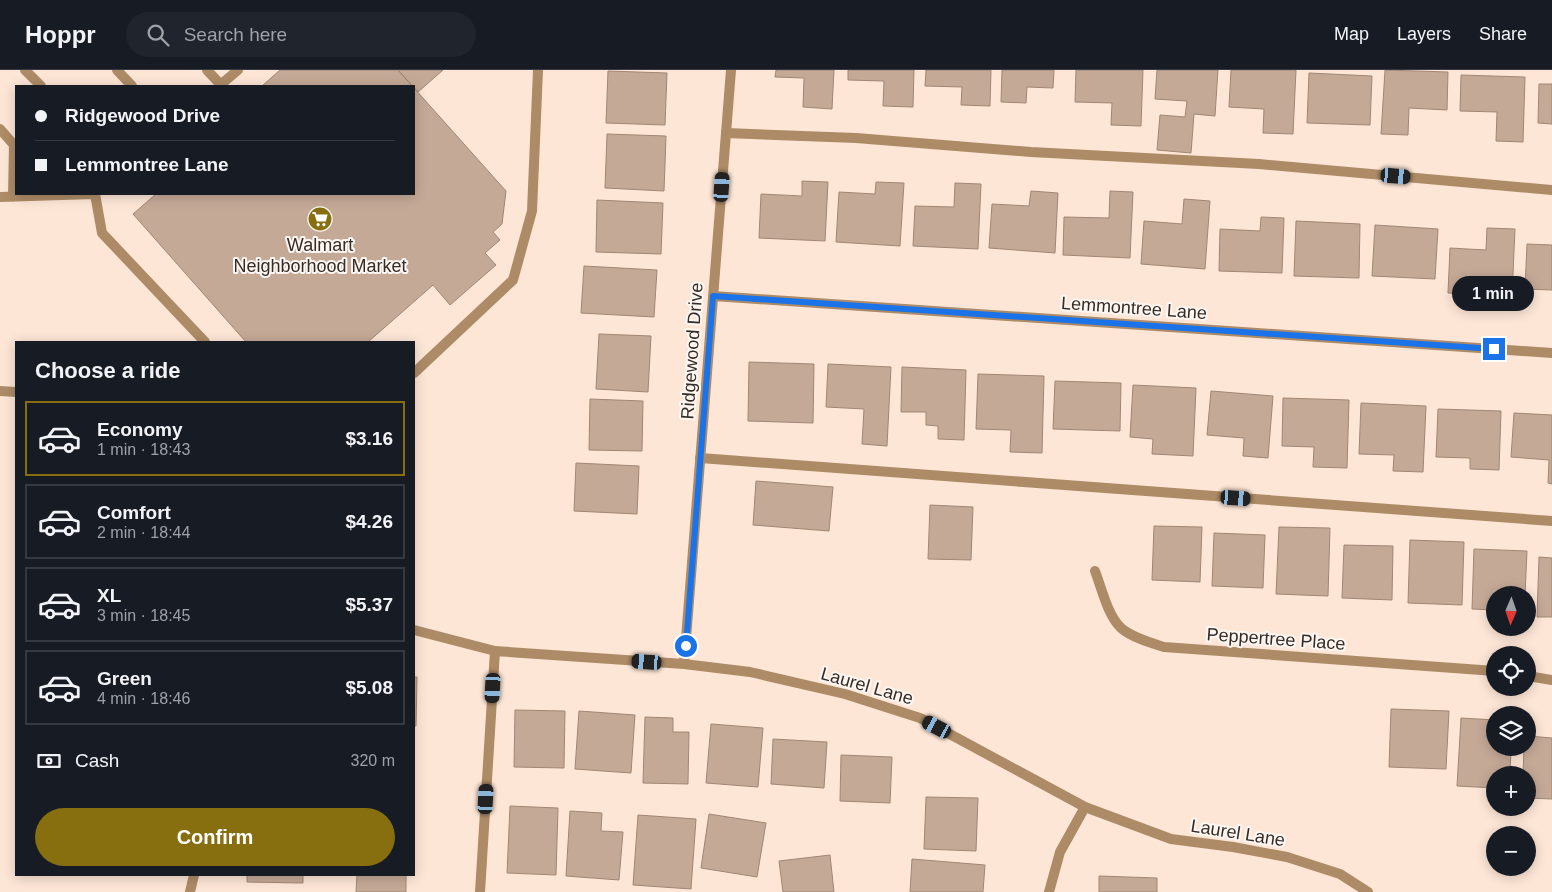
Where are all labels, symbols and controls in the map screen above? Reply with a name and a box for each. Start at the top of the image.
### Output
search box [126,12,476,57]
text: Hoppr [25,21,96,48]
icon: search [144,21,172,49]
text: Search here [184,24,287,45]
text: Map [1334,24,1369,44]
text: Layers [1397,24,1451,44]
text: Share [1479,24,1527,44]
text: Ridgewood Drive [65,105,220,126]
text: Lemmontree Lane [65,154,229,175]
car [1380,167,1411,185]
car [713,172,730,202]
supermarket icon: Walmart Neighborhood Market [307,206,333,232]
place label: Walmart Neighborhood Market [233,235,407,276]
callout: 1 min [1453,276,1535,312]
street label: Ridgewood Drive [677,282,707,420]
text: 1 min [1472,285,1514,302]
street label: Lemmontree Lane [1060,293,1208,323]
route end [1483,338,1505,360]
text: Choose a ride [35,358,180,383]
icon: car [37,416,82,461]
text: Economy [97,419,183,440]
text: $3.16 [345,428,393,449]
text: 1 min · 18:43 [97,441,190,458]
car [1220,489,1251,507]
icon: car [37,499,82,544]
text: Comfort [97,502,171,523]
text: $4.26 [345,511,393,532]
text: 2 min · 18:44 [97,524,190,541]
icon: car [37,582,82,627]
text: XL [97,585,121,606]
north arrow [1486,586,1536,636]
map controls [1486,586,1536,876]
text: $5.37 [345,594,393,615]
text: 3 min · 18:45 [97,607,190,624]
street label: Peppertree Place [1206,624,1346,654]
route start [675,635,697,657]
button: locate [1486,646,1536,696]
car [631,653,662,671]
street label: Laurel Lane [819,663,915,709]
icon: car [37,665,82,710]
text: Green [97,668,152,689]
car [484,673,501,703]
text: $5.08 [345,677,393,698]
text: 4 min · 18:46 [97,690,190,707]
button: layers [1486,706,1536,756]
car [920,713,953,741]
icon: cash [35,747,63,775]
text: Cash [75,750,119,771]
text: 320 m [351,752,395,769]
button: + [1486,766,1536,816]
car [477,784,494,814]
button: Confirm [35,808,395,866]
street label: Laurel Lane [1189,816,1287,850]
button: − [1486,826,1536,876]

